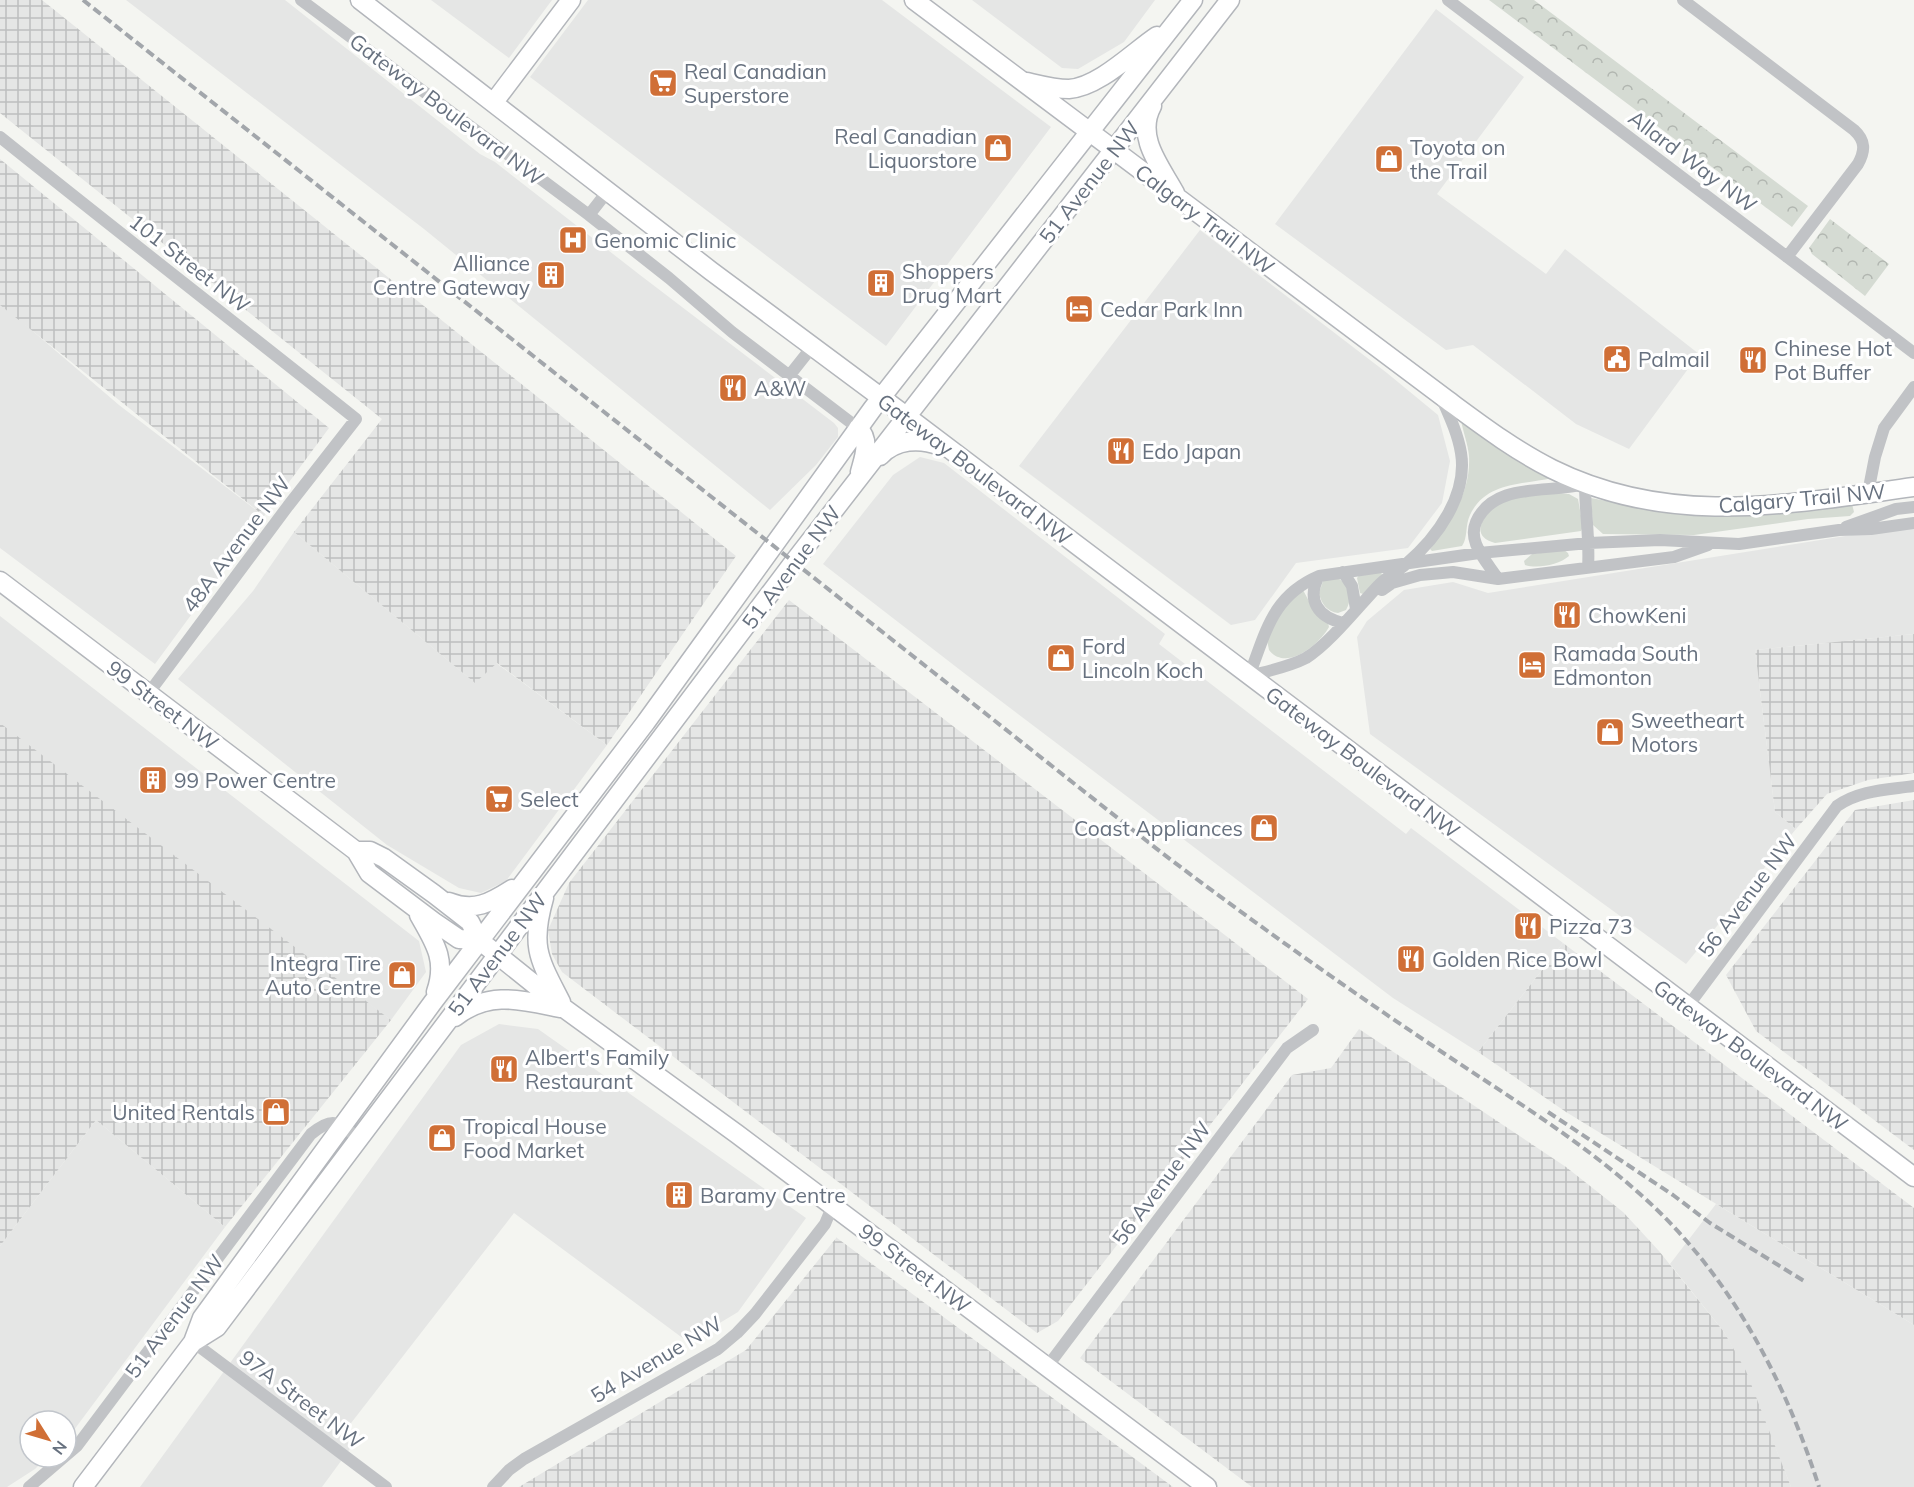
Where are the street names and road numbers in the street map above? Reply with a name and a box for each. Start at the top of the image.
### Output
street label: Gateway Boulevard NW [345,27,549,191]
street label: Allard Way NW [1624,104,1762,218]
street label: 51 Avenue NW [1033,116,1145,248]
street label: Calgary Trail NW [1130,158,1280,280]
street label: 101 Street NW [125,208,255,318]
street label: Gateway Boulevard NW [873,387,1077,551]
street label: 48A Avenue NW [176,471,296,617]
street label: Calgary Trail NW [1717,478,1887,518]
street label: 51 Avenue NW [736,500,846,634]
street label: 99 Street NW [102,655,224,755]
street label: Gateway Boulevard NW [1261,680,1465,844]
street label: 56 Avenue NW [1692,828,1802,962]
street label: 51 Avenue NW [442,887,552,1021]
street label: Gateway Boulevard NW [1649,973,1853,1137]
street label: 56 Avenue NW [1106,1116,1216,1250]
street label: 99 Street NW [854,1218,976,1318]
street label: 51 Avenue NW [119,1249,229,1383]
street label: 54 Avenue NW [586,1310,726,1408]
street label: 97A Street NW [235,1344,369,1454]

